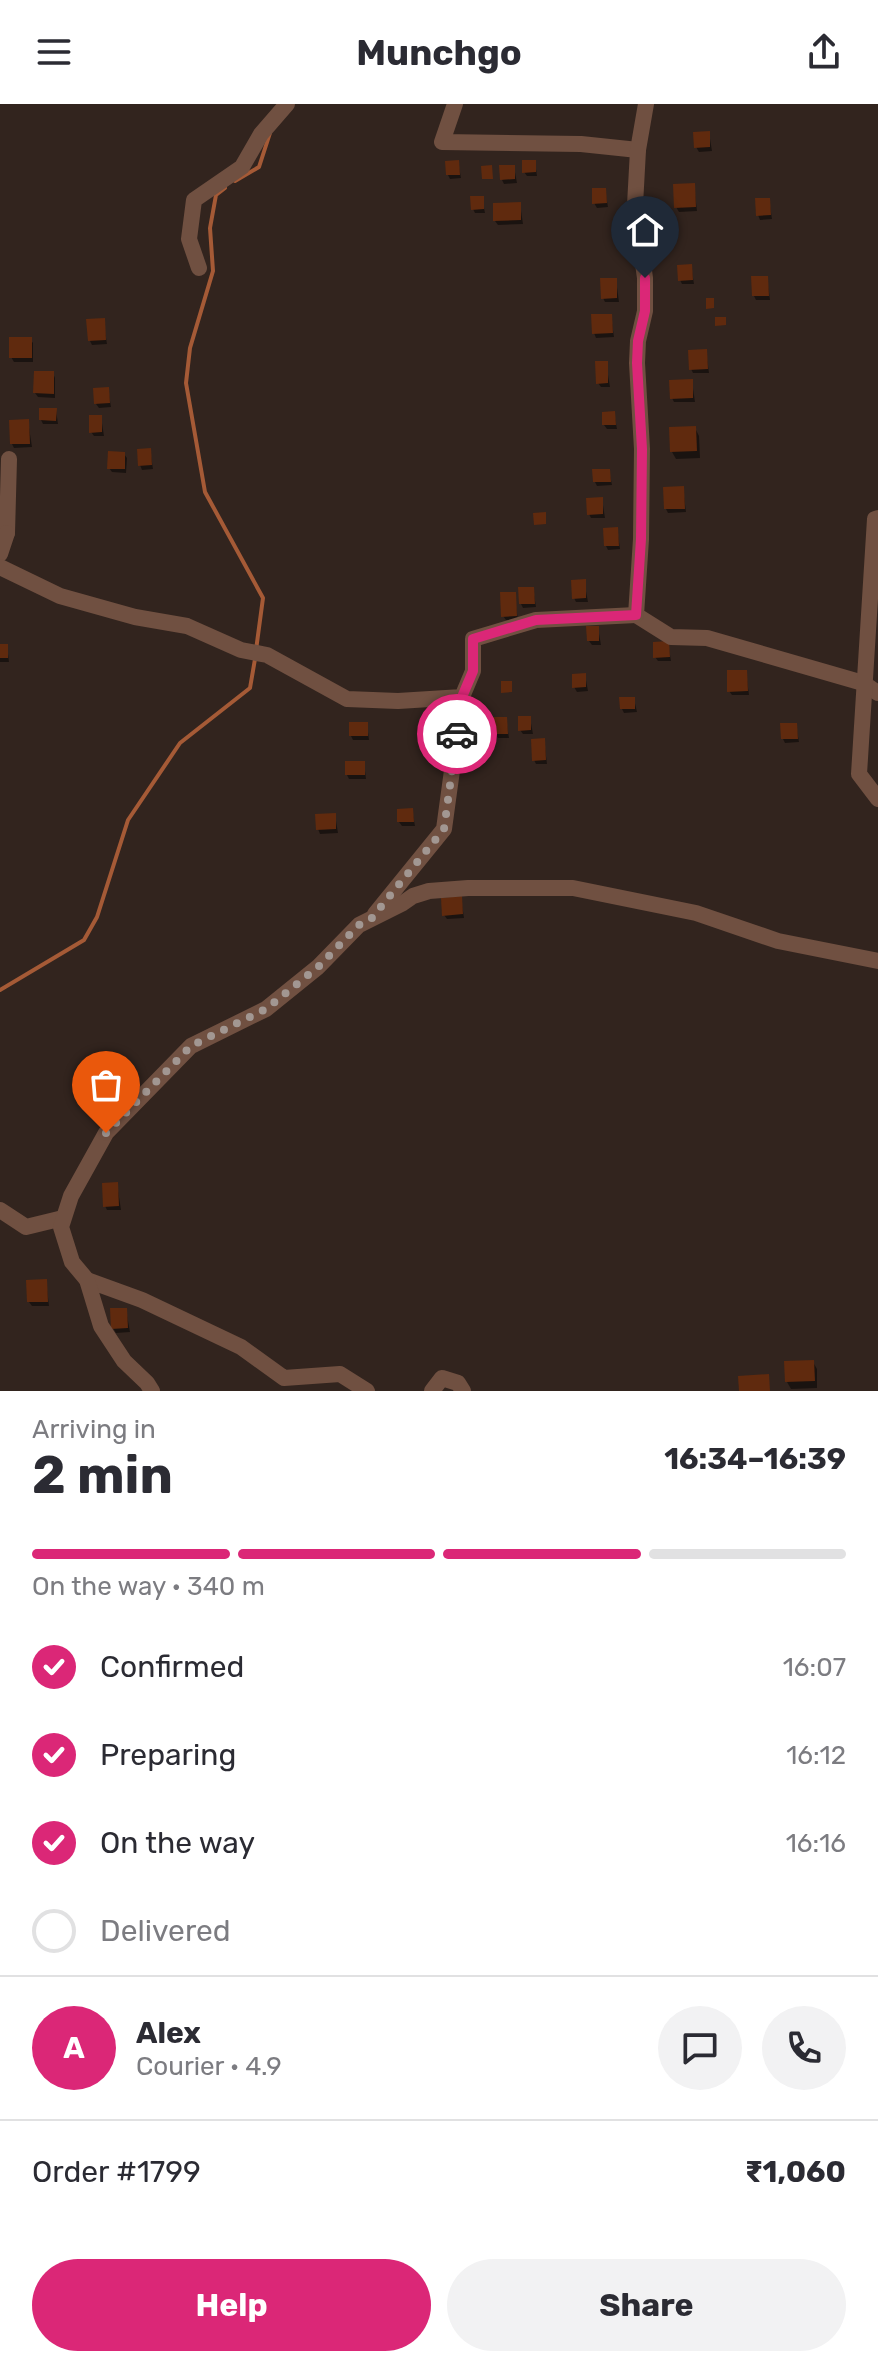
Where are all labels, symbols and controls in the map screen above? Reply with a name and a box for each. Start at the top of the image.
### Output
icon: menu [32,30,76,74]
icon: share [802,30,846,74]
text: Munchgo [356,31,522,74]
pin [611,196,679,278]
icon: home [623,208,667,252]
courier [417,694,497,774]
icon: car [435,712,479,756]
pin [72,1051,140,1133]
icon: bag [84,1063,128,1107]
text: Arriving in [32,1414,156,1445]
text: 16:34–16:39 [664,1441,846,1477]
text: 2 min [32,1444,173,1506]
text: On the way · 340 m [32,1571,265,1602]
icon: check [32,1645,76,1689]
text: Confirmed [100,1649,244,1685]
text: 16:07 [783,1652,846,1683]
icon: check [32,1733,76,1777]
text: Preparing [100,1737,236,1773]
text: 16:12 [786,1740,846,1771]
icon: check [32,1821,76,1865]
text: On the way [100,1825,255,1861]
text: 16:16 [786,1828,846,1859]
text: Delivered [100,1913,231,1949]
button: chat [658,2006,742,2090]
button: phone [762,2006,846,2090]
text: Alex [136,2015,201,2051]
text: A [63,2030,85,2066]
text: Courier · 4.9 [136,2051,282,2082]
text: Order #1799 [32,2154,201,2190]
text: ₹1,060 [745,2154,846,2190]
button: Help [32,2259,431,2351]
button: Share [447,2259,846,2351]

